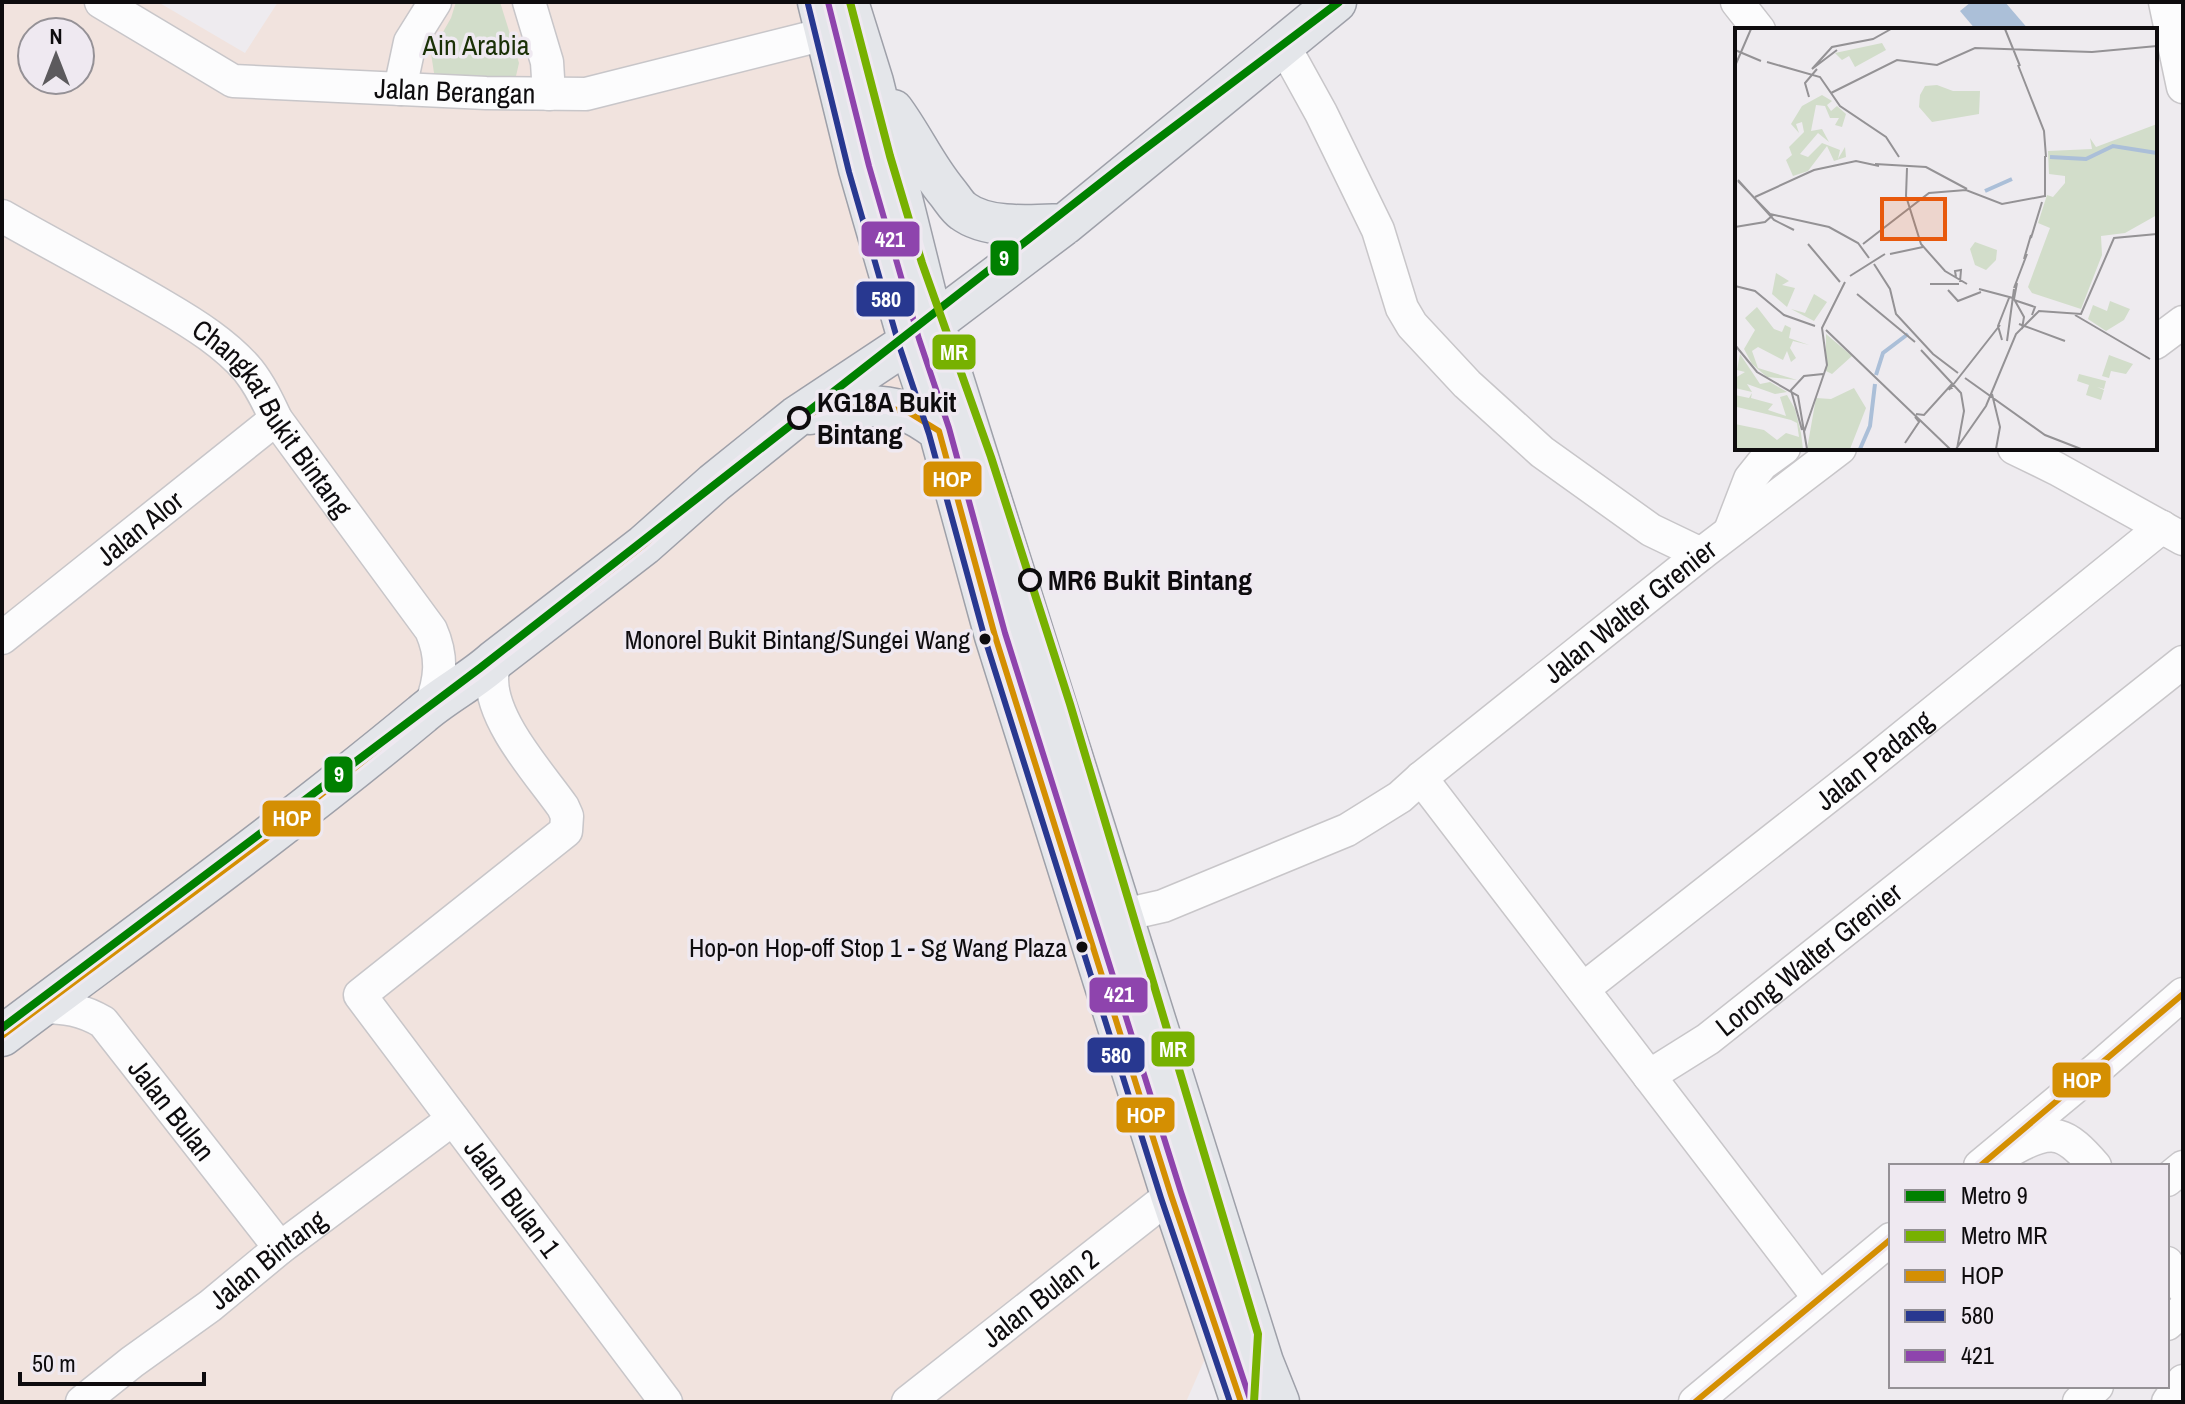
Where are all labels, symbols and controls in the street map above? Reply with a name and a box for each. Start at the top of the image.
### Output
north arrow [16,16,96,96]
text: N [49,21,63,51]
park label: Ain Arabia [421,26,530,64]
inset map [1735,28,2157,450]
street label: Jalan Berangan [374,69,536,112]
line badge: 421 [860,220,921,258]
text: 421 [875,224,906,254]
line badge: 9 [989,239,1020,277]
text: 9 [999,243,1009,273]
line badge: 580 [855,280,916,318]
text: 580 [871,284,901,314]
street label: Changkat Bukit Bintang [185,310,361,525]
line badge: MR [931,333,977,371]
text: MR [940,337,968,367]
place label: KG18A Bukit Bintang [817,383,957,453]
marker: KG18A Bukit Bintang [788,407,810,429]
line badge: HOP [922,460,983,498]
text: HOP [932,464,972,494]
street label: Jalan Alor [88,482,191,574]
street label: Jalan Walter Grenier [1535,530,1724,692]
place label: MR6 Bukit Bintang [1048,561,1252,599]
marker: MR6 Bukit Bintang [1019,569,1041,591]
place label: Monorel Bukit Bintang/Sungei Wang [625,622,970,657]
marker: Monorel Bukit Bintang/Sungei Wang [977,631,993,647]
street label: Jalan Padang [1807,701,1941,819]
line badge: 9 [323,755,354,794]
text: 9 [334,759,344,789]
line badge: HOP [261,799,322,838]
text: HOP [272,803,312,833]
street label: Lorong Walter Grenier [1708,873,1910,1045]
place label: Hop-on Hop-off Stop 1 - Sg Wang Plaza [689,930,1067,965]
marker: Hop-on Hop-off Stop 1 - Sg Wang Plaza [1074,939,1090,955]
line badge: 421 [1088,976,1149,1014]
text: 421 [1104,979,1135,1009]
line badge: MR [1150,1030,1196,1068]
text: MR [1159,1034,1187,1064]
line badge: 580 [1086,1036,1146,1074]
text: 580 [1101,1040,1131,1070]
street label: Jalan Bulan [120,1051,224,1169]
line badge: HOP [2051,1061,2112,1099]
text: HOP [2062,1065,2102,1095]
line badge: HOP [1115,1096,1176,1134]
text: HOP [1126,1100,1166,1130]
street label: Jalan Bulan 1 [456,1131,570,1265]
legend [1889,1164,2169,1388]
text: Metro 9 [1961,1179,2028,1211]
street label: Jalan Bintang [201,1201,334,1318]
text: Metro MR [1961,1219,2047,1251]
street label: Jalan Bulan 2 [974,1240,1106,1356]
text: HOP [1961,1259,2004,1291]
text: 580 [1961,1299,1994,1331]
scale bar [20,1336,204,1386]
text: 421 [1961,1339,1994,1371]
text: 50 m [32,1347,76,1379]

